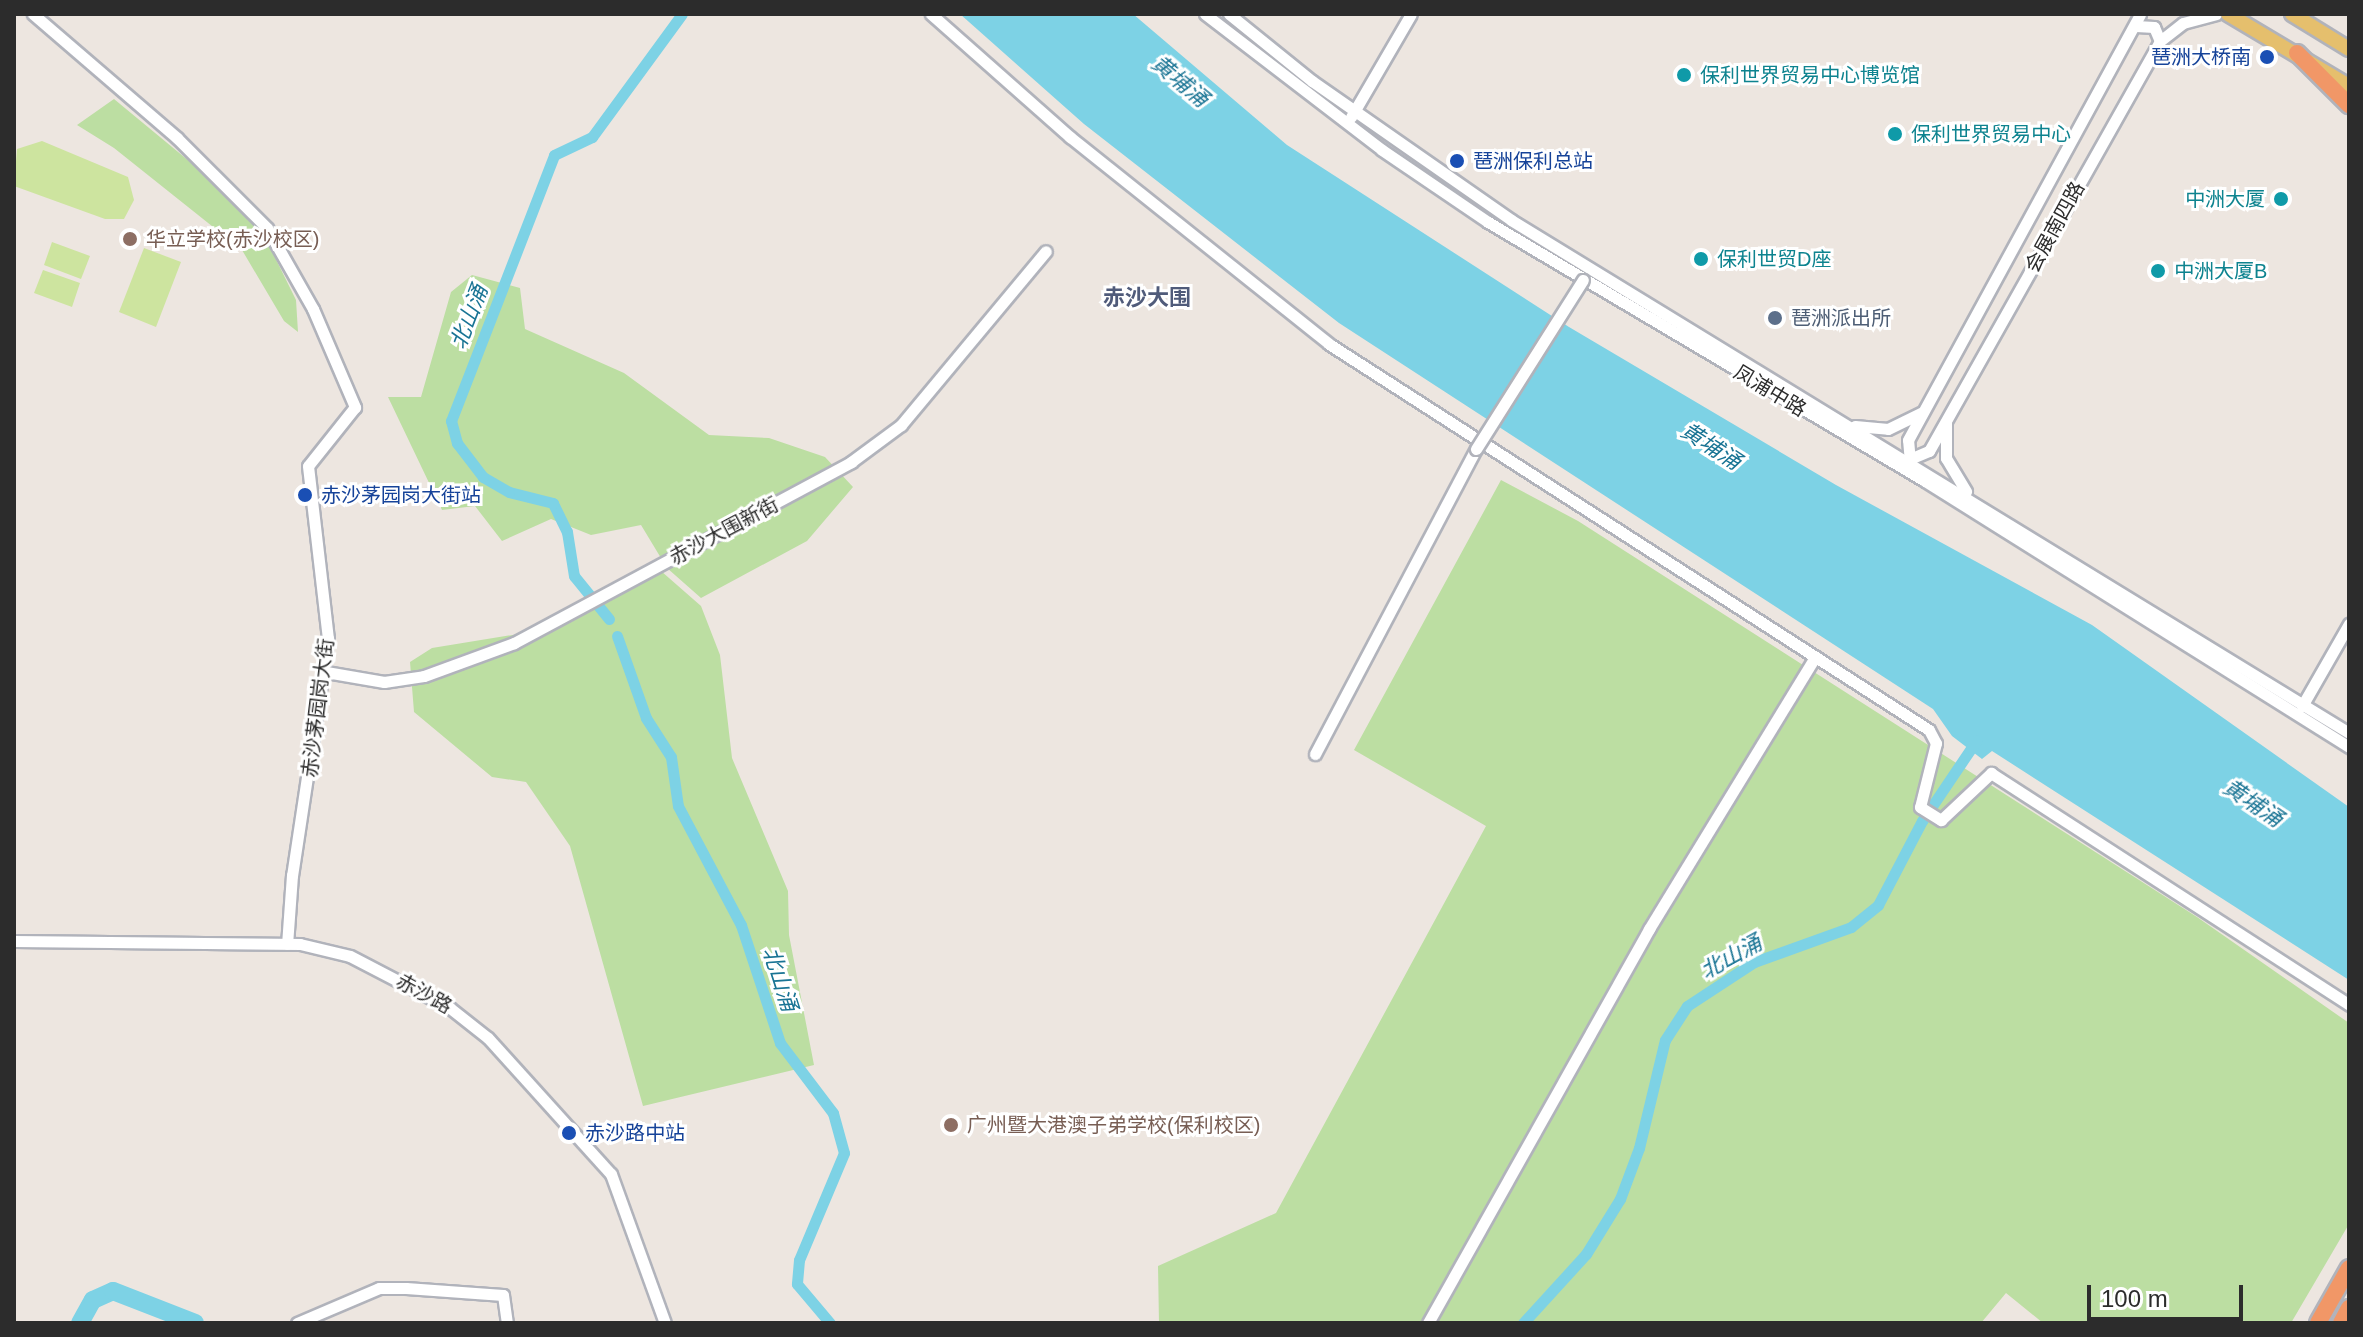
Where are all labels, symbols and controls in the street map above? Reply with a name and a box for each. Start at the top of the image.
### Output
place label: 琶洲大桥南 [2151,45,2251,69]
marker: 琶洲大桥南 [2258,48,2276,66]
water label: 黄埔涌 [1146,50,1214,112]
place label: 保利世界贸易中心博览馆 [1700,63,1920,87]
marker: 保利世界贸易中心博览馆 [1675,66,1693,84]
place label: 保利世界贸易中心 [1911,122,2071,146]
marker: 保利世界贸易中心 [1886,125,1904,143]
place label: 琶洲保利总站 [1473,149,1593,173]
marker: 琶洲保利总站 [1448,152,1466,170]
street label: 会展南四路 [2020,177,2090,277]
place label: 中洲大厦 [2185,187,2265,211]
marker: 中洲大厦 [2272,190,2290,208]
place label: 华立学校(赤沙校区) [146,227,319,251]
marker: 华立学校(赤沙校区) [121,230,139,248]
place label: 保利世贸D座 [1717,247,1831,271]
marker: 保利世贸D座 [1692,250,1710,268]
place label: 中洲大厦B [2174,259,2267,283]
marker: 中洲大厦B [2149,262,2167,280]
water label: 北山涌 [445,281,493,353]
district label: 赤沙大围 [1103,285,1191,311]
place label: 琶洲派出所 [1791,306,1891,330]
marker: 琶洲派出所 [1766,309,1784,327]
street label: 凤浦中路 [1730,360,1810,422]
water label: 黄埔涌 [1676,417,1746,475]
place label: 赤沙茅园岗大街站 [321,483,481,507]
marker: 赤沙茅园岗大街站 [296,486,314,504]
street label: 赤沙大围新街 [665,492,783,570]
street label: 赤沙茅园岗大街 [298,637,338,779]
water label: 黄埔涌 [2218,774,2288,832]
water label: 北山涌 [1696,929,1766,985]
water label: 北山涌 [757,944,803,1014]
street label: 赤沙路 [392,969,456,1019]
place label: 广州暨大港澳子弟学校(保利校区) [967,1113,1260,1137]
marker: 广州暨大港澳子弟学校(保利校区) [942,1116,960,1134]
place label: 赤沙路中站 [585,1121,685,1145]
marker: 赤沙路中站 [560,1124,578,1142]
scale bar [2091,1269,2247,1319]
text: 100 m [2101,1285,2168,1312]

